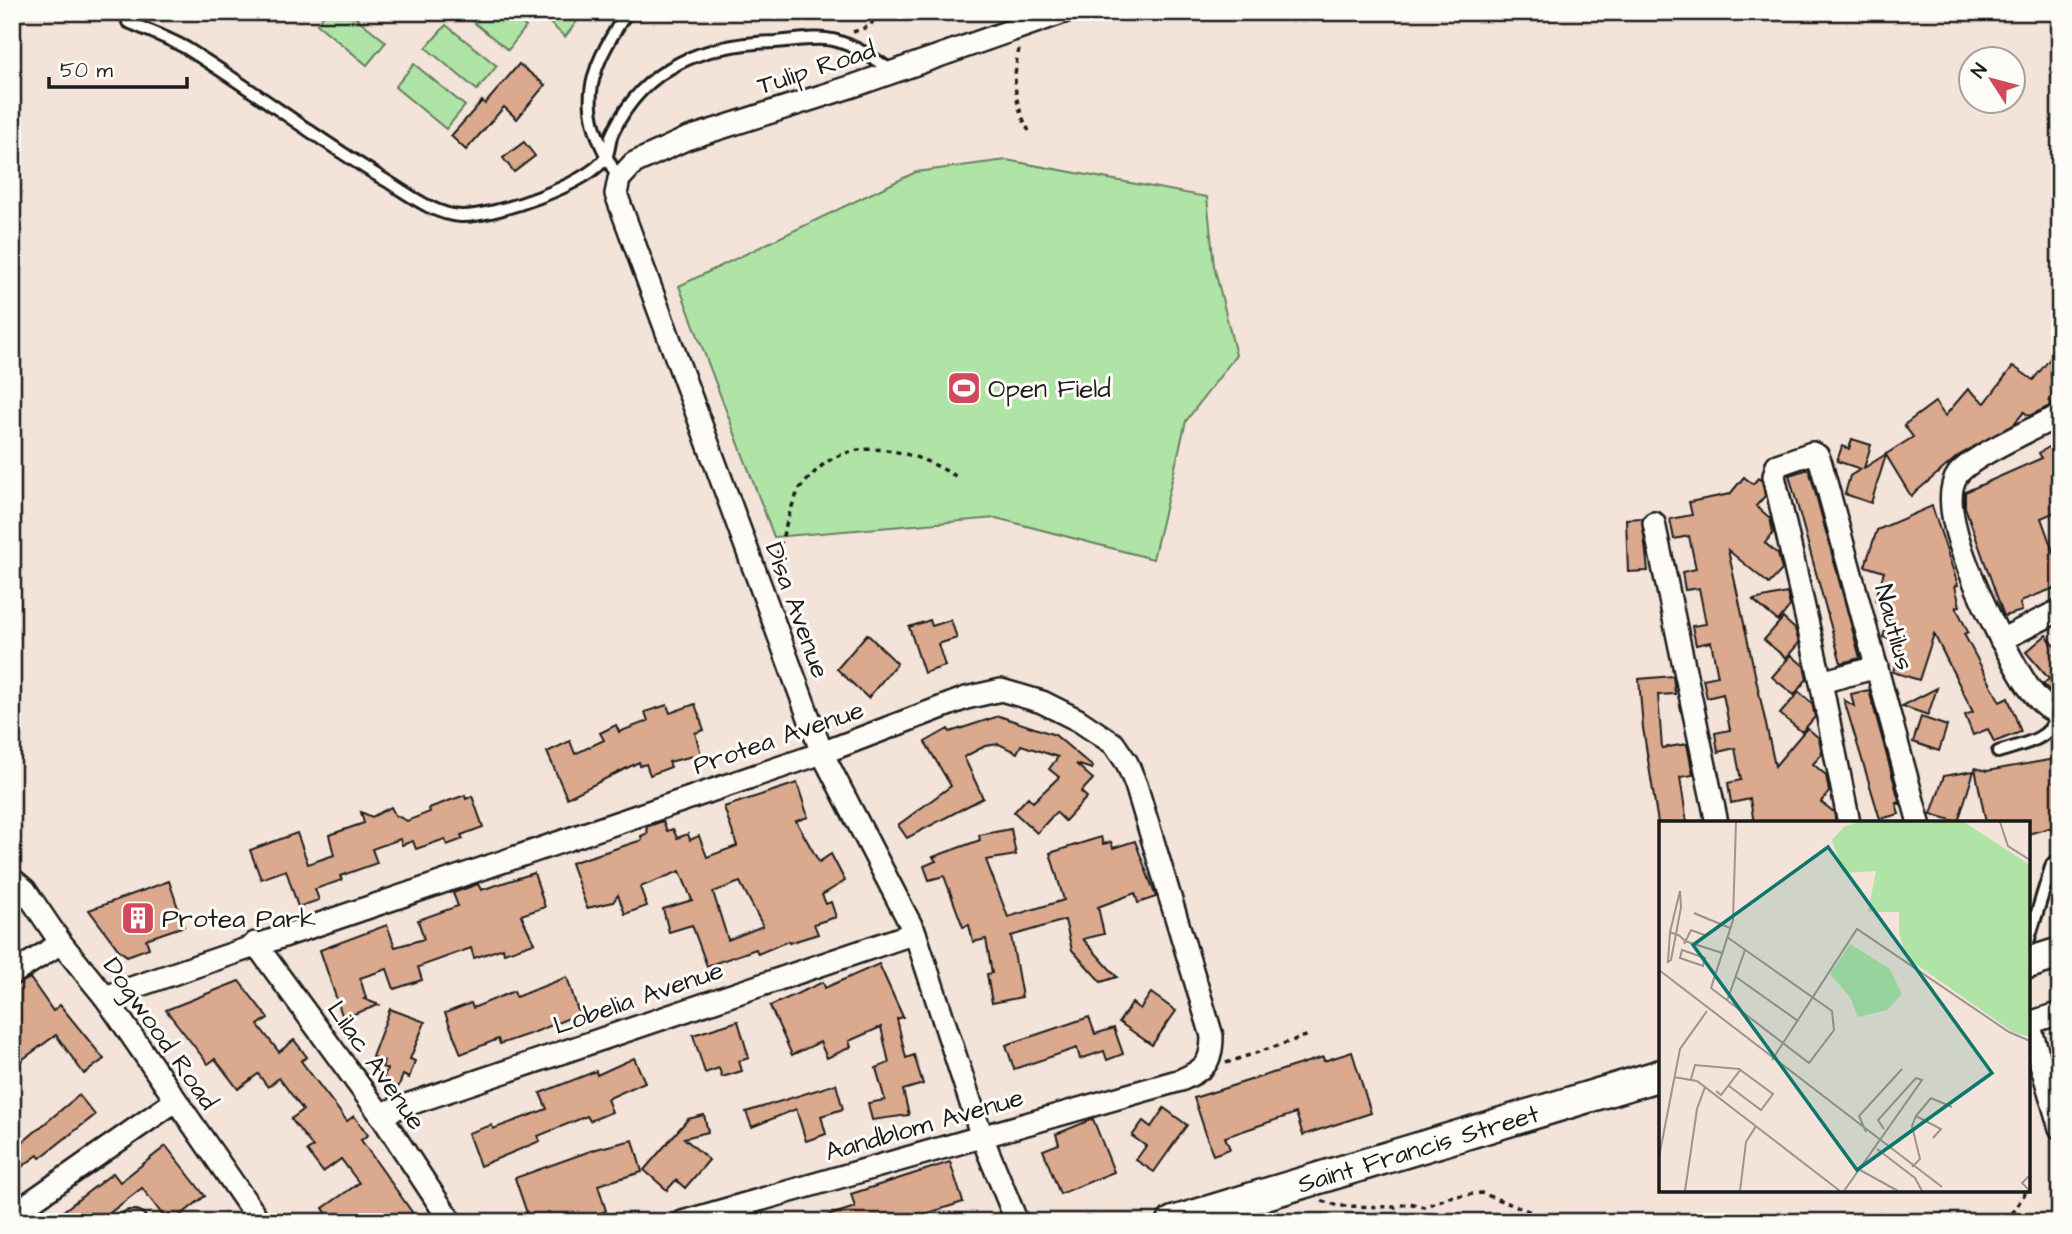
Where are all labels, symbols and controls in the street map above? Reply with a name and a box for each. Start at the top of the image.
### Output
street label: Tulip Road [753,32,880,104]
scale bar [49,46,187,90]
north arrow [1956,46,2026,116]
text: 50 m [60,56,114,85]
text: N [1965,58,1994,84]
sports icon: Open Field [945,369,983,407]
place label: Open Field [988,371,1111,407]
street label: Disa Avenue [756,537,838,683]
street label: Nautilus [1865,580,1923,674]
street label: Protea Avenue [688,692,868,784]
inset map [1659,821,2030,1192]
building icon: Protea Park [119,899,157,937]
place label: Protea Park [162,901,316,937]
street label: Dogwood Road [93,950,226,1118]
street label: Lobelia Avenue [549,952,728,1044]
street label: Lilac Avenue [318,994,434,1138]
street label: Aandblom Avenue [821,1079,1028,1170]
street label: Saint Francis Street [1293,1096,1544,1202]

